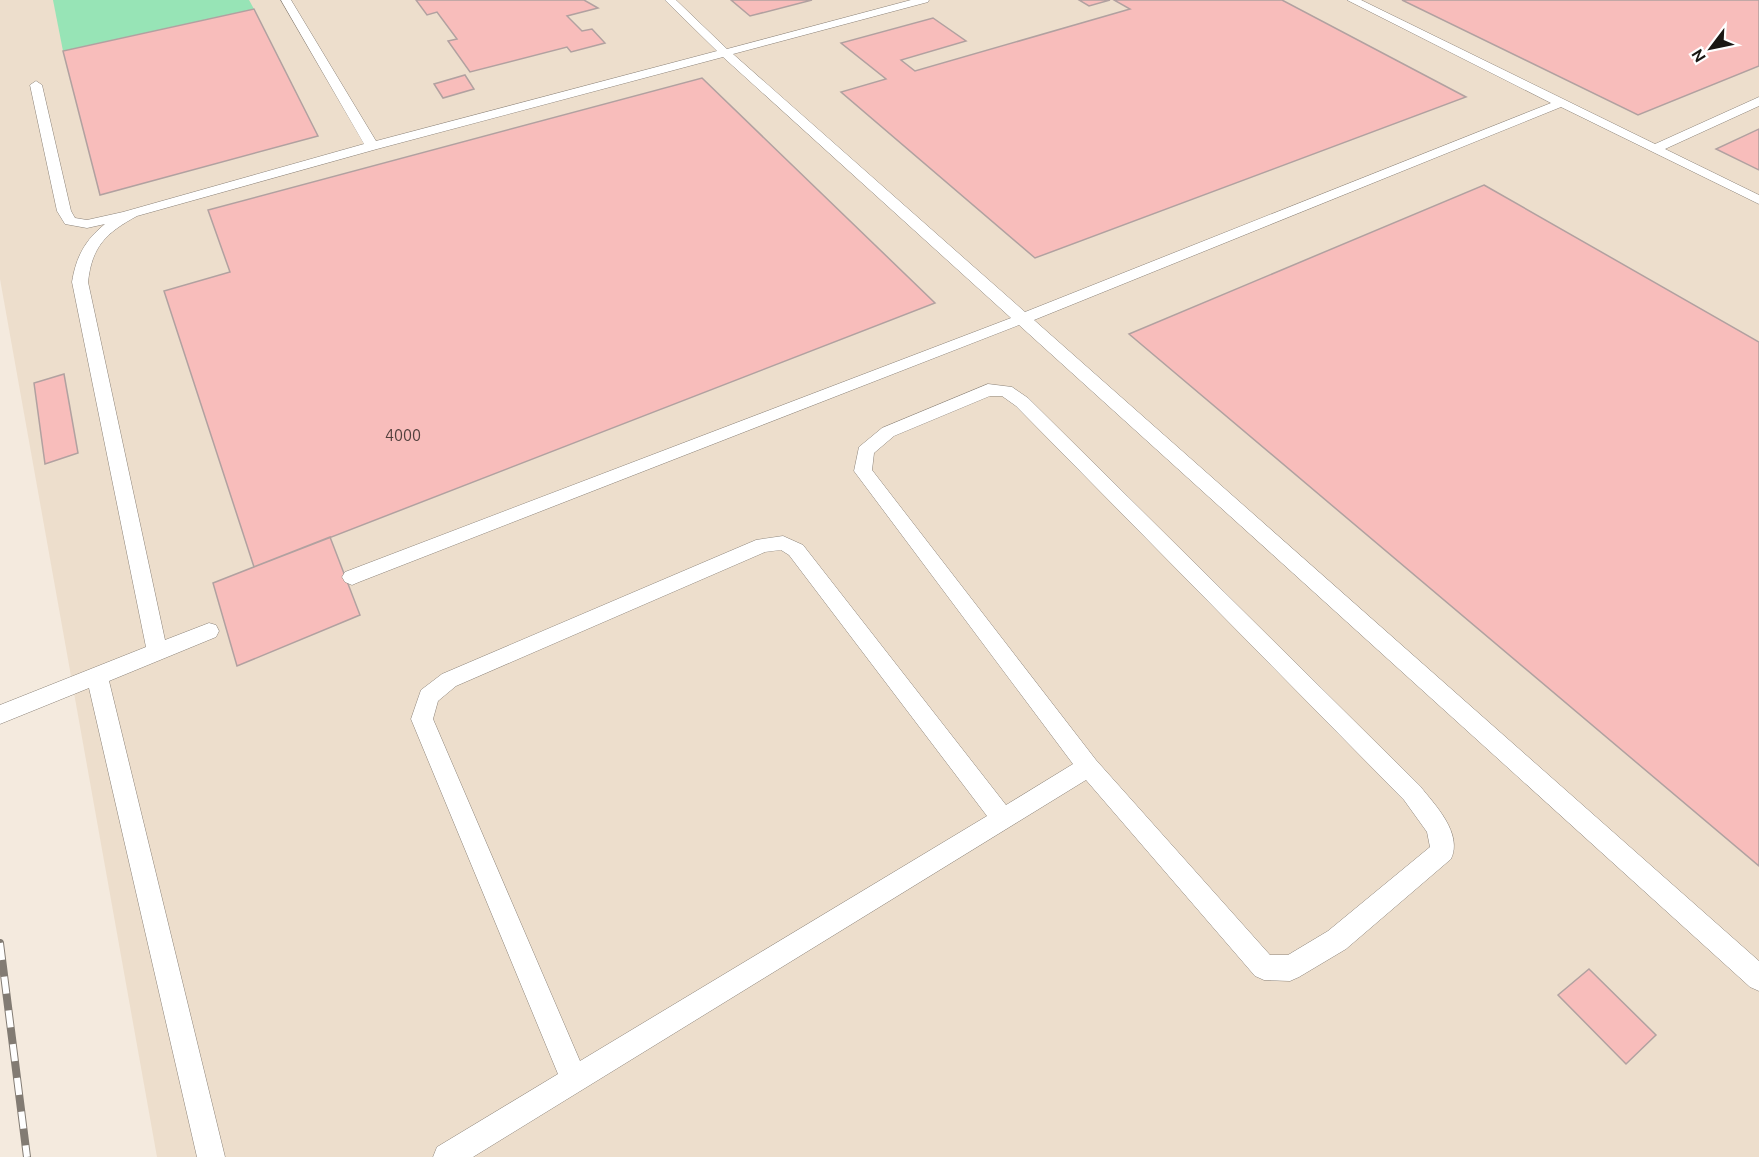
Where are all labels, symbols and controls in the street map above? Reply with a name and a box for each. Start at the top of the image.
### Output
north arrow [1681,18,1741,78]
text: N [1687,46,1709,66]
house number: 4000 [385,426,421,444]

